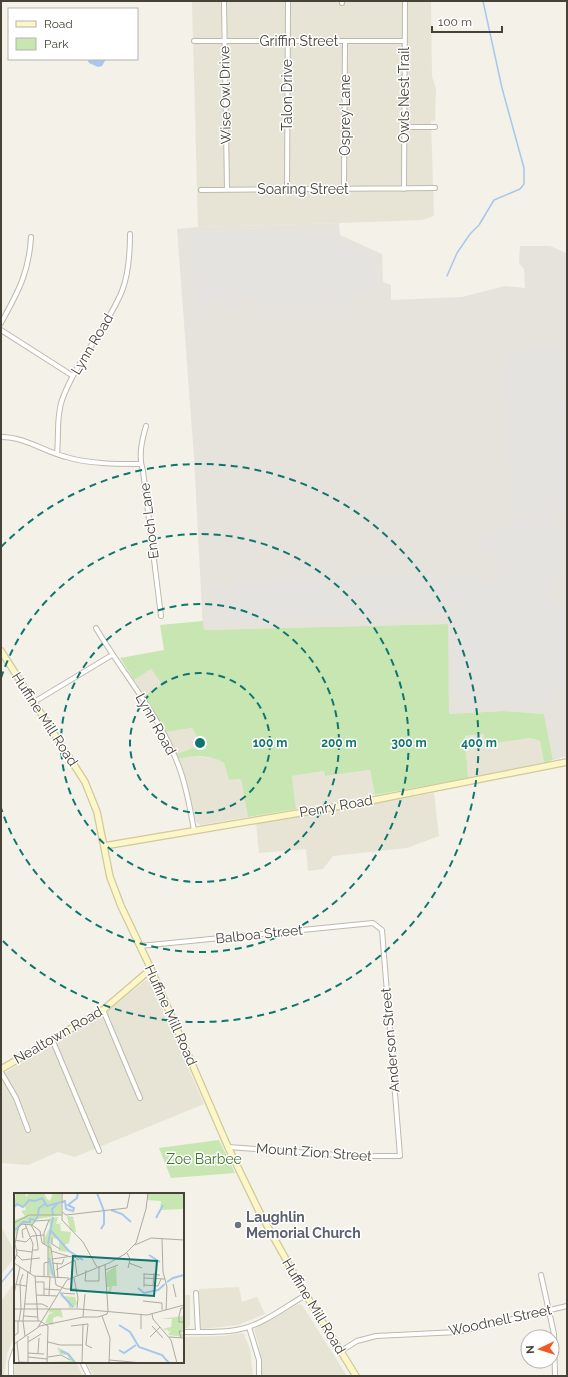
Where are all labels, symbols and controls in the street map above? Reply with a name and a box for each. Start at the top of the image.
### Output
legend [8,8,138,60]
scale bar [432,8,502,34]
text: 100 m [438,15,472,29]
text: Road [44,17,73,31]
street label: Griffin Street [260,33,339,49]
text: Park [44,37,69,51]
street label: Wise Owl Drive [216,46,234,144]
street label: Owls Nest Trail [396,47,412,143]
street label: Talon Drive [279,59,295,131]
street label: Osprey Lane [337,74,353,156]
street label: Soaring Street [257,181,349,197]
street label: Lynn Road [68,311,116,377]
street label: Enoch Lane [136,482,162,560]
street label: Huffine Mill Road [9,669,81,769]
street label: Lynn Road [132,690,180,758]
centre of rings [193,736,207,750]
text: 100 m [253,736,287,750]
text: 200 m [321,736,357,750]
text: 300 m [391,736,427,750]
text: 400 m [461,736,497,750]
street label: Penry Road [298,792,374,820]
street label: Balboa Street [215,921,304,947]
street label: Huffine Mill Road [142,962,200,1068]
street label: Anderson Street [377,987,403,1093]
street label: Nealtown Road [11,1003,105,1067]
street label: Mount Zion Street [256,1140,373,1164]
park label: Zoe Barbee [166,1151,242,1167]
inset map [14,1193,184,1363]
place label: Laughlin Memorial Church [246,1209,361,1241]
marker: Laughlin Memorial Church [233,1220,243,1230]
street label: Huffine Mill Road [279,1255,349,1357]
street label: Woodnell Street [447,1301,553,1339]
north arrow [520,1329,560,1369]
text: N [524,1345,537,1354]

